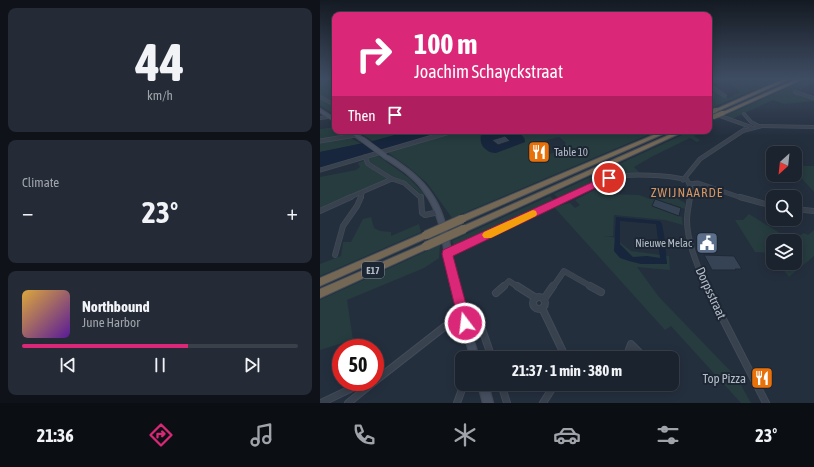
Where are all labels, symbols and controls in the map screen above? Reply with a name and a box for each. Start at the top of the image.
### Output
icon: right [348,28,400,80]
text: 100 m [414,28,477,60]
text: 44 [136,32,184,92]
text: Joachim Schayckstraat [414,61,563,82]
text: km/h [147,88,173,103]
icon: arrive [384,104,406,126]
text: Then [348,107,376,124]
restaurant icon: Table 10 [526,139,552,165]
place label: Table 10 [554,146,588,158]
north arrow [766,146,802,182]
map controls [766,146,802,270]
pin [592,161,626,195]
icon: arrive [598,167,620,189]
text: Climate [22,175,59,190]
district label: ZWIJNAARDE [651,185,723,200]
button: search [766,190,802,226]
text: 23° [142,195,178,229]
text: − [22,199,33,225]
text: + [287,199,298,225]
public building icon: Nieuwe Melac [694,230,720,256]
button: layers [766,234,802,270]
place label: Nieuwe Melac [635,237,693,249]
road number: E17 [362,262,384,278]
street label: Dorpsstraat [692,265,730,322]
text: Northbound [82,298,150,315]
position arrow [444,302,486,344]
text: June Harbor [82,315,140,330]
speed limit sign: 50 [332,339,384,391]
icon: previous [57,354,79,376]
icon: pause [149,354,171,376]
icon: next [241,354,263,376]
text: 21:37 · 1 min · 380 m [512,362,622,379]
restaurant icon: Top Pizza [749,365,775,391]
place label: Top Pizza [703,371,746,386]
icon: directions [147,421,175,449]
icon: music [248,421,276,449]
icon: phone [350,421,378,449]
icon: climate [451,421,479,449]
icon: car [553,421,581,449]
icon: filters [654,421,682,449]
text: 21:36 [37,425,74,446]
text: 23° [755,425,777,446]

